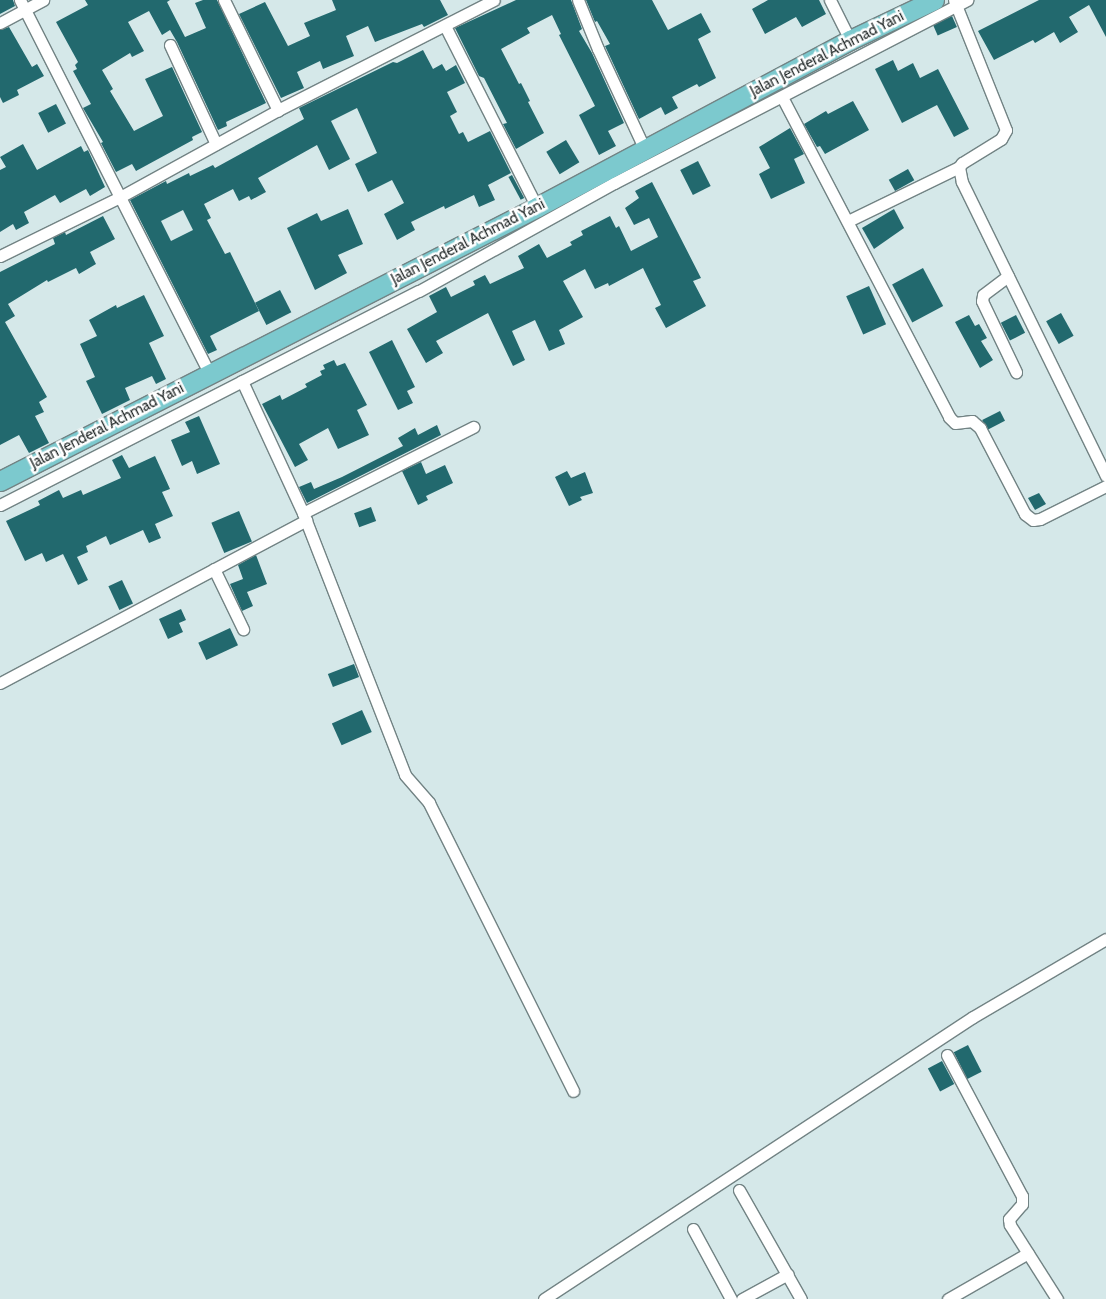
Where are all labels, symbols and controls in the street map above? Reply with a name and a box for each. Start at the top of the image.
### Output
street label: Jalan Jenderal Achmad Yani [747,7,907,101]
street label: Jalan Jenderal Achmad Yani [388,195,548,289]
street label: Jalan Jenderal Achmad Yani [27,379,187,473]

